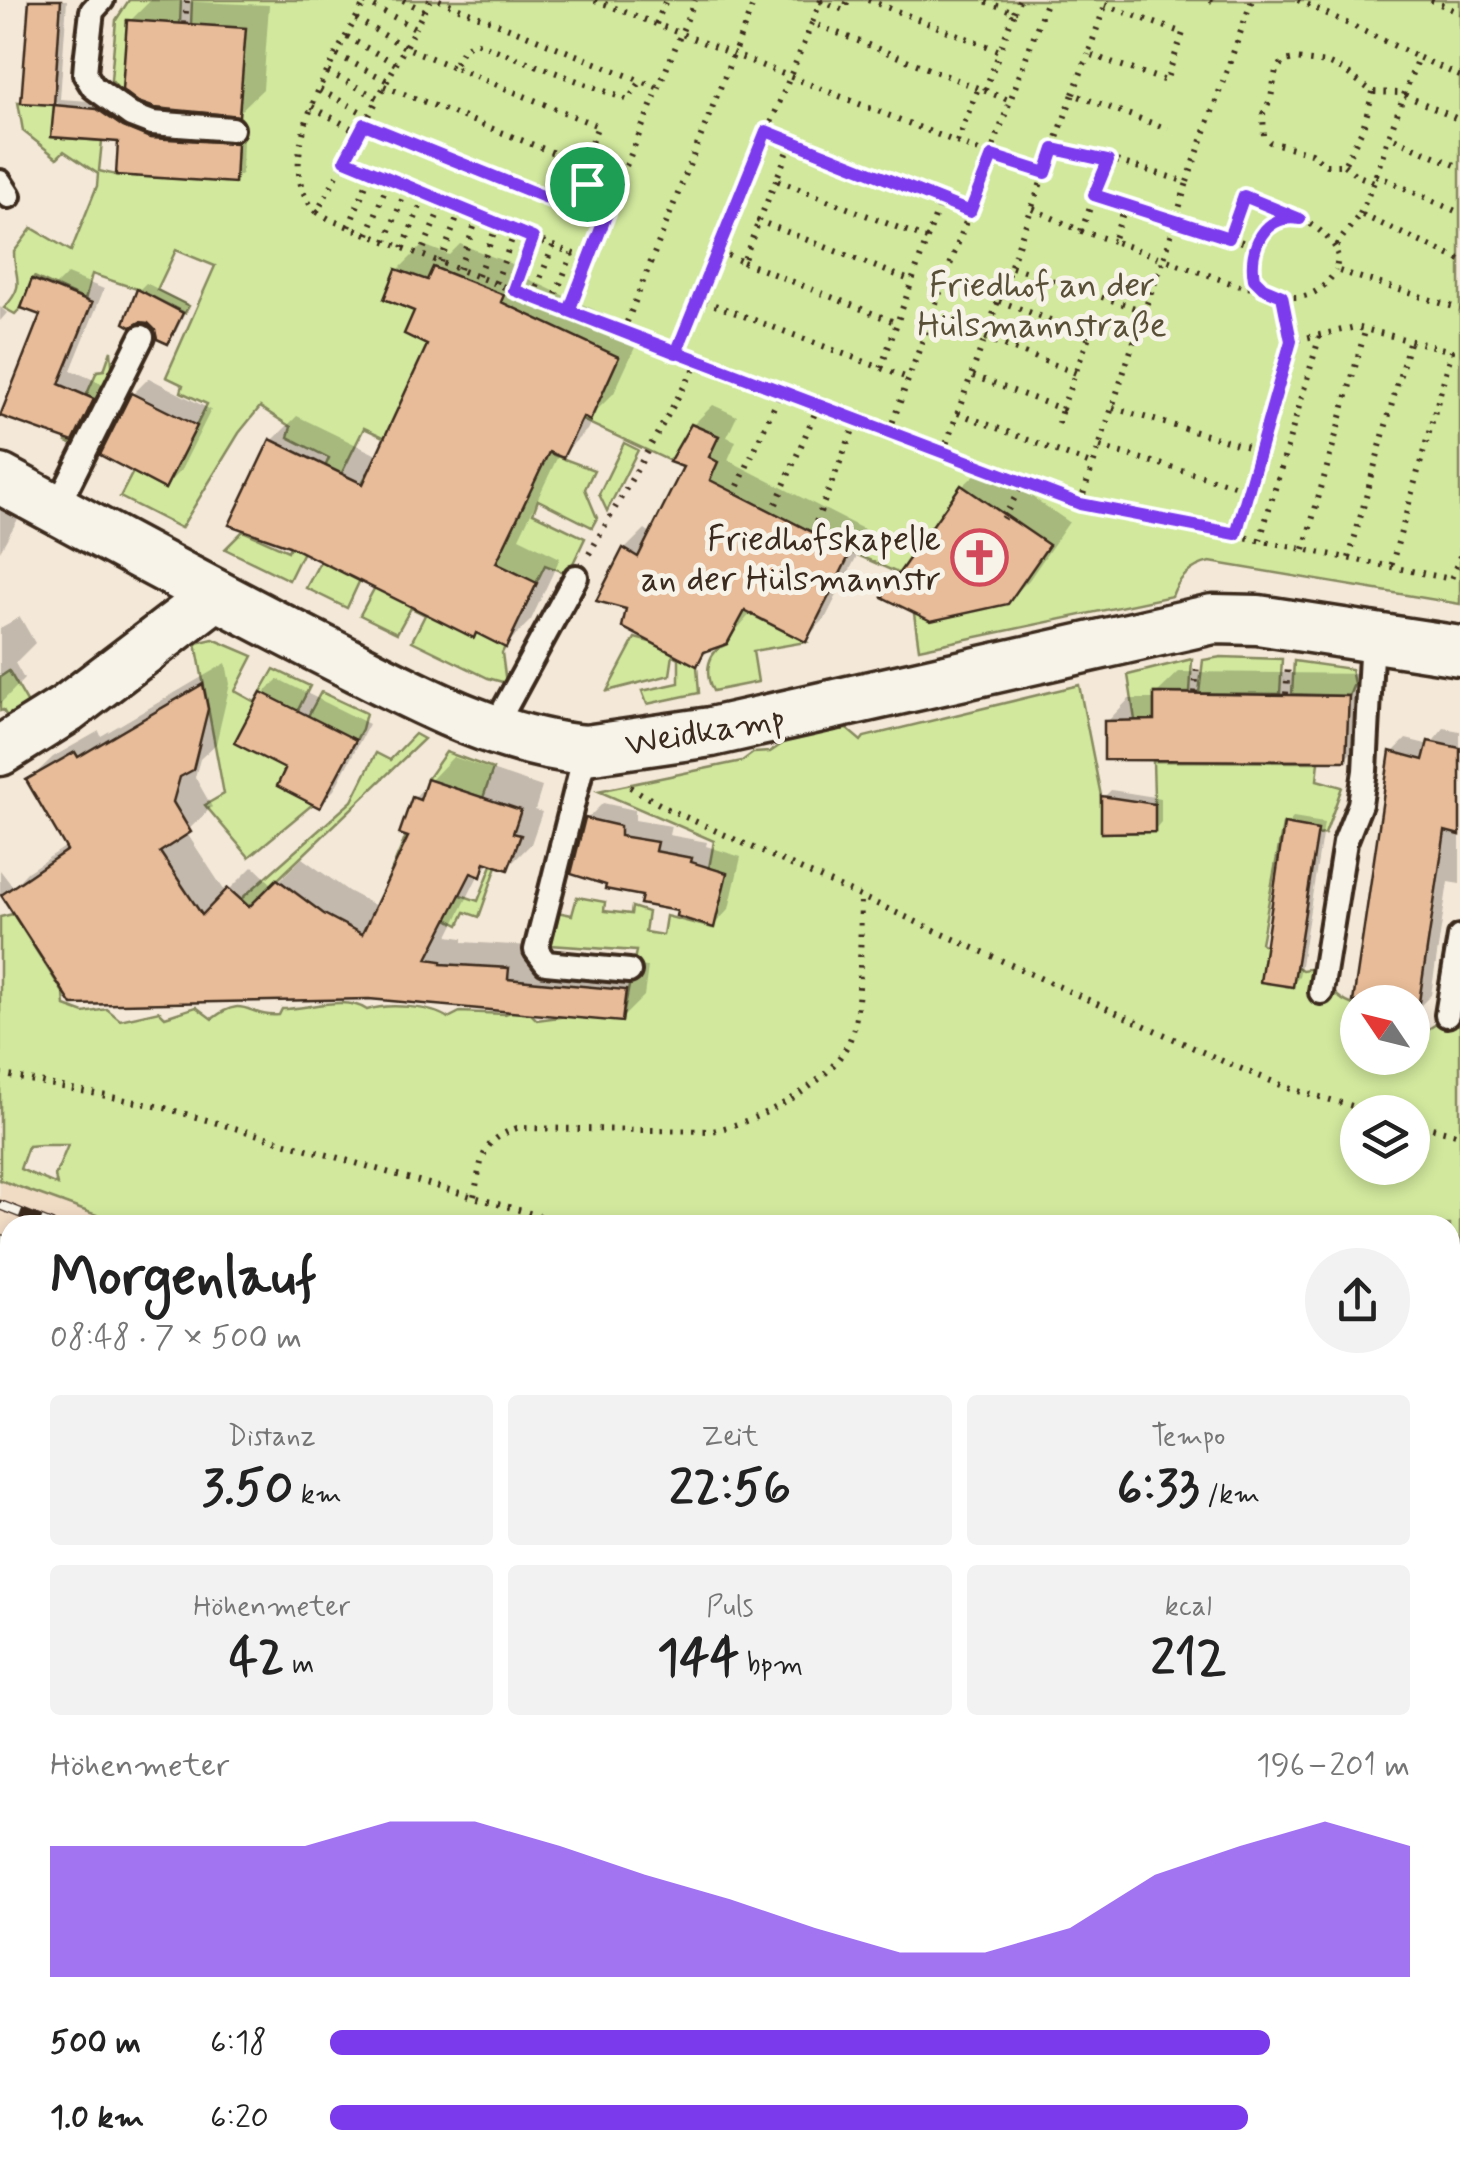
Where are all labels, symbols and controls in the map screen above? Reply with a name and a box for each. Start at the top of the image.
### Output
pin [545,142,630,227]
icon: arrive [560,157,615,212]
park label: Friedhof an der Hülsmannstraße [917,263,1167,349]
place label: Friedhofskapelle an der Hülsmannstr [641,517,941,603]
church icon: Friedhofskapelle an der Hülsmannstr [950,528,1010,588]
street label: Weidkamp [622,695,789,769]
north arrow [1340,985,1430,1075]
map controls [1340,985,1430,1185]
button: layers [1340,1095,1430,1185]
text: Morgenlauf [50,1243,317,1315]
button: share [1305,1248,1410,1353]
text: 08:48 · 7 × 500 m [50,1317,302,1359]
text: Distanz [228,1419,316,1456]
text: Zeit [702,1419,758,1456]
text: Tempo [1151,1419,1225,1456]
text: 3.50 [202,1456,293,1522]
text: 22:56 [669,1456,791,1522]
text: 6:33 [1117,1456,1199,1522]
text: km [293,1477,342,1514]
text: /km [1199,1477,1260,1514]
text: Höhenmeter [193,1589,350,1626]
text: Puls [706,1589,754,1626]
text: kcal [1165,1589,1212,1626]
text: 42 [229,1626,284,1692]
text: 144 [657,1626,739,1692]
text: 212 [1150,1626,1226,1692]
text: m [284,1647,314,1684]
text: bpm [739,1647,803,1684]
text: Höhenmeter [50,1745,229,1787]
text: 196–201 m [1256,1745,1410,1787]
text: 500 m [50,2022,141,2064]
text: 6:18 [210,2022,267,2064]
text: 1.0 km [50,2097,144,2139]
text: 6:20 [210,2097,269,2139]

